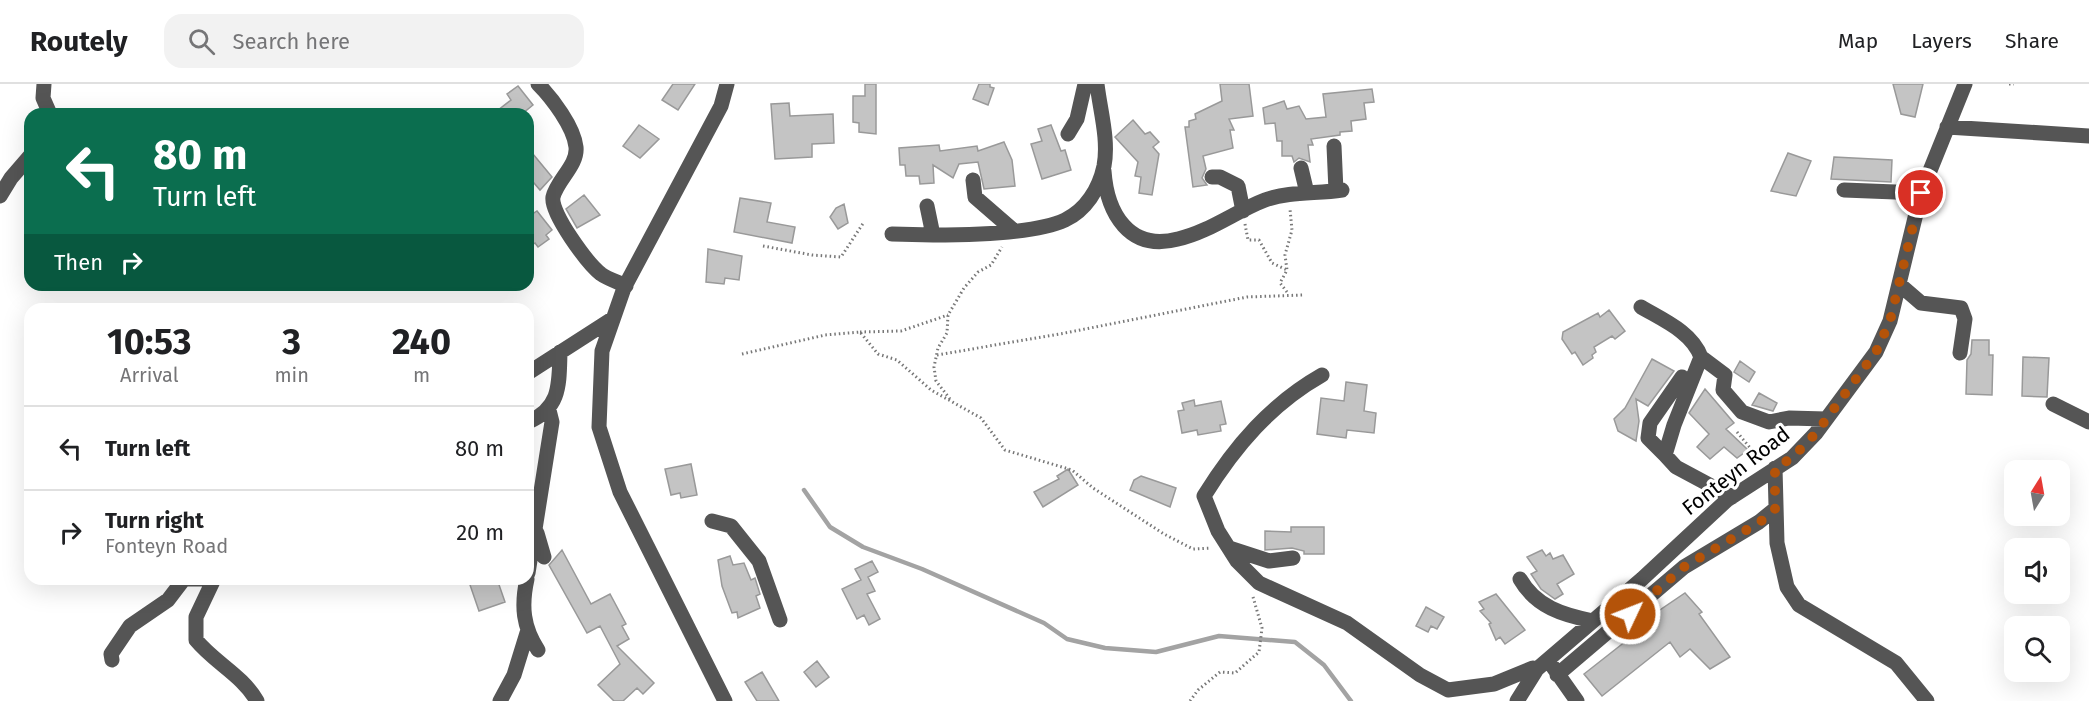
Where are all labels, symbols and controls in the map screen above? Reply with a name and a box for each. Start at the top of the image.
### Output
search box [164,14,584,68]
text: Routely [30,25,128,58]
icon: search [185,25,218,58]
text: Search here [233,28,350,55]
text: Map [1838,28,1878,54]
text: Layers [1911,28,1972,54]
text: Share [2005,28,2059,54]
text: 80 m [153,130,247,180]
icon: left [54,132,132,210]
pin [1895,167,1946,218]
icon: arrive [1904,176,1937,209]
text: Turn left [153,181,256,213]
icon: right [115,246,148,279]
text: Then [54,249,103,276]
text: 10:53 [107,320,191,364]
text: 3 [282,320,301,364]
text: 240 [392,320,451,364]
text: Arrival [120,363,179,387]
text: min [274,363,309,387]
text: m [413,363,430,387]
street label: Fonteyn Road [1677,421,1795,521]
icon: left [54,432,87,465]
text: Turn left [105,435,190,462]
text: 80 m [455,435,504,462]
north arrow [2004,460,2070,526]
map controls [2004,460,2070,682]
text: Turn right [105,507,204,534]
icon: right [54,516,87,549]
text: 20 m [456,519,504,546]
text: Fonteyn Road [105,534,228,558]
button: sound [2004,538,2070,604]
position arrow [1598,582,1662,646]
button: search [2004,616,2070,682]

